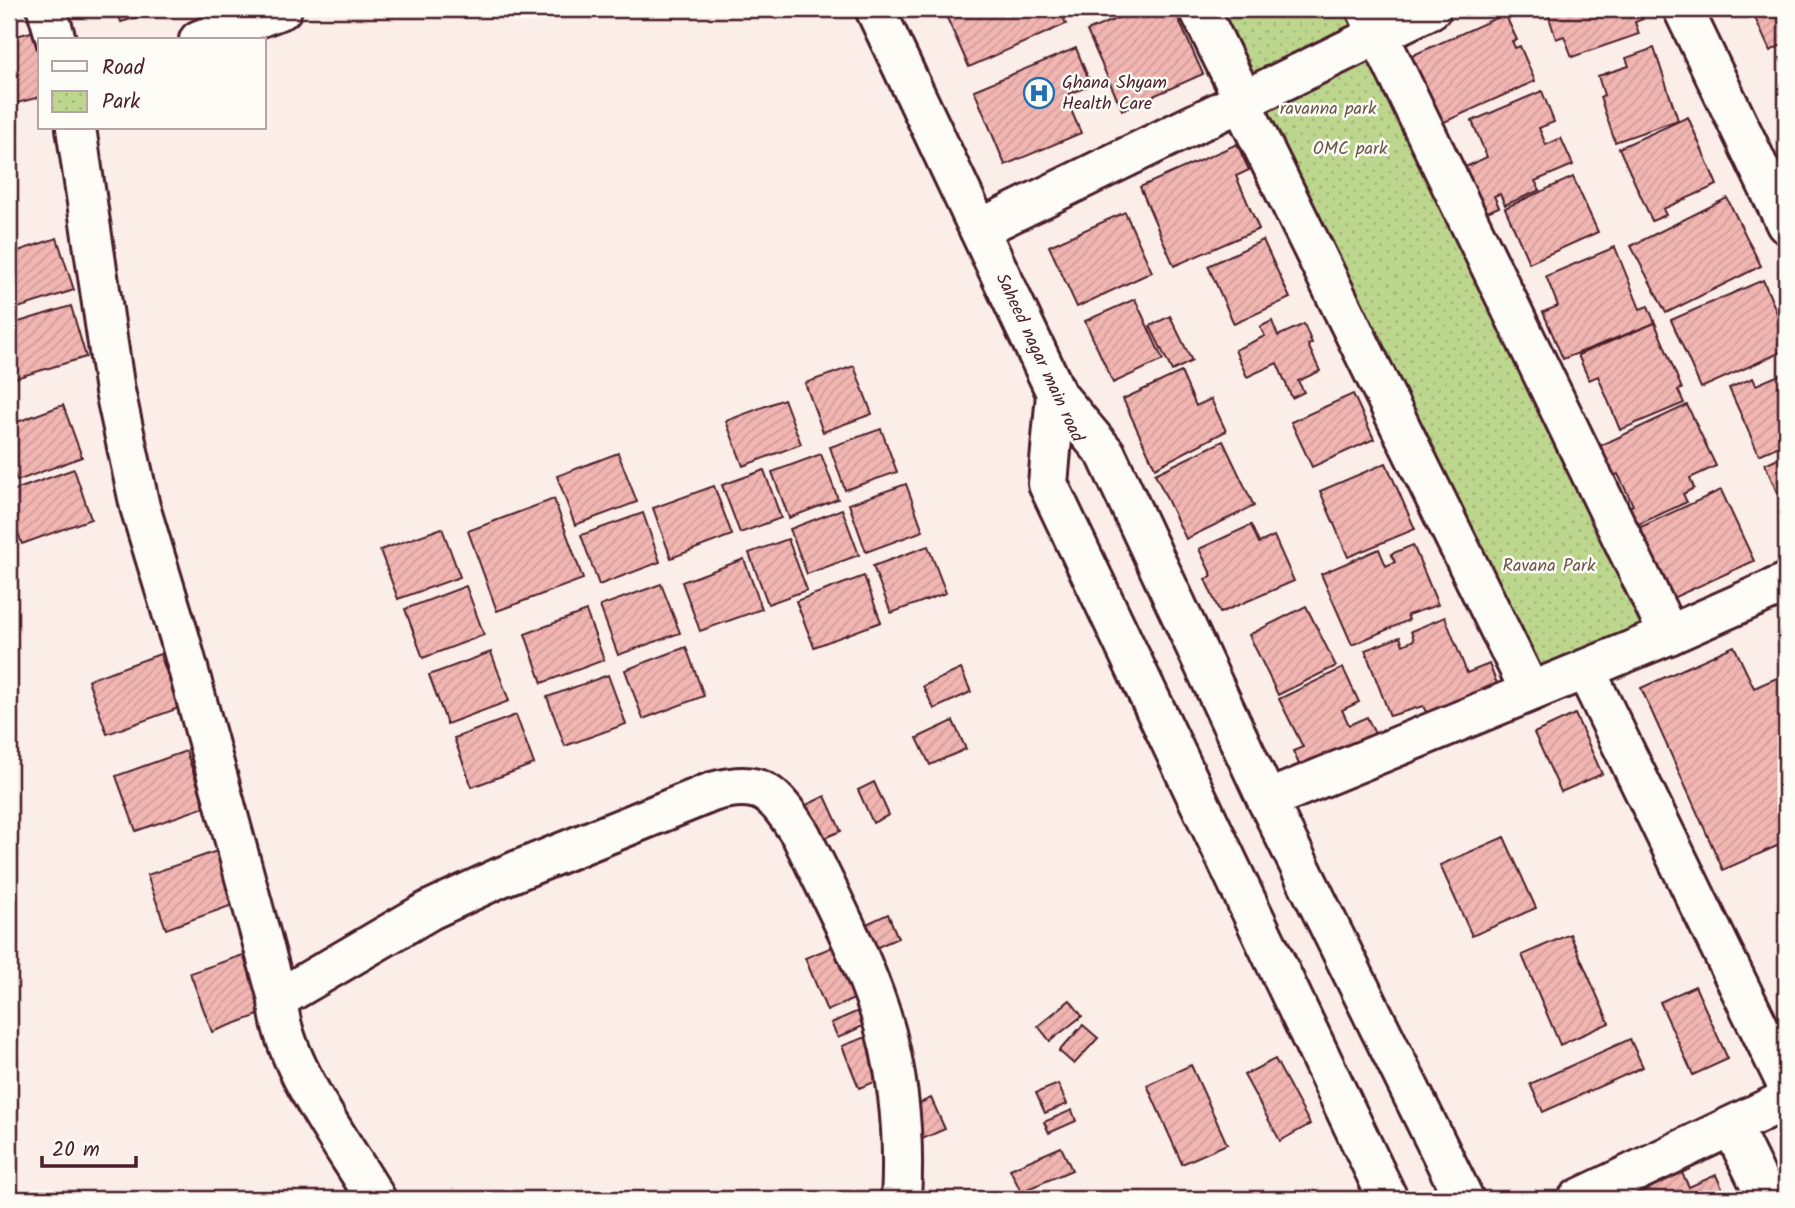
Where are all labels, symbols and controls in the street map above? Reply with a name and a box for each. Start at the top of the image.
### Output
legend [38,38,266,130]
text: Road [102,52,145,85]
place label: Ghana Shyam Health Care [1062,69,1167,119]
hospital icon: Ghana Shyam Health Care [1022,76,1056,110]
text: Park [102,86,140,119]
park label: ravanna park [1280,95,1377,124]
park label: OMC park [1313,135,1388,164]
street label: Saheed nagar main road [987,269,1091,448]
park label: Ravana Park [1503,552,1596,581]
scale bar [42,1124,136,1168]
text: 20 m [52,1134,100,1167]

